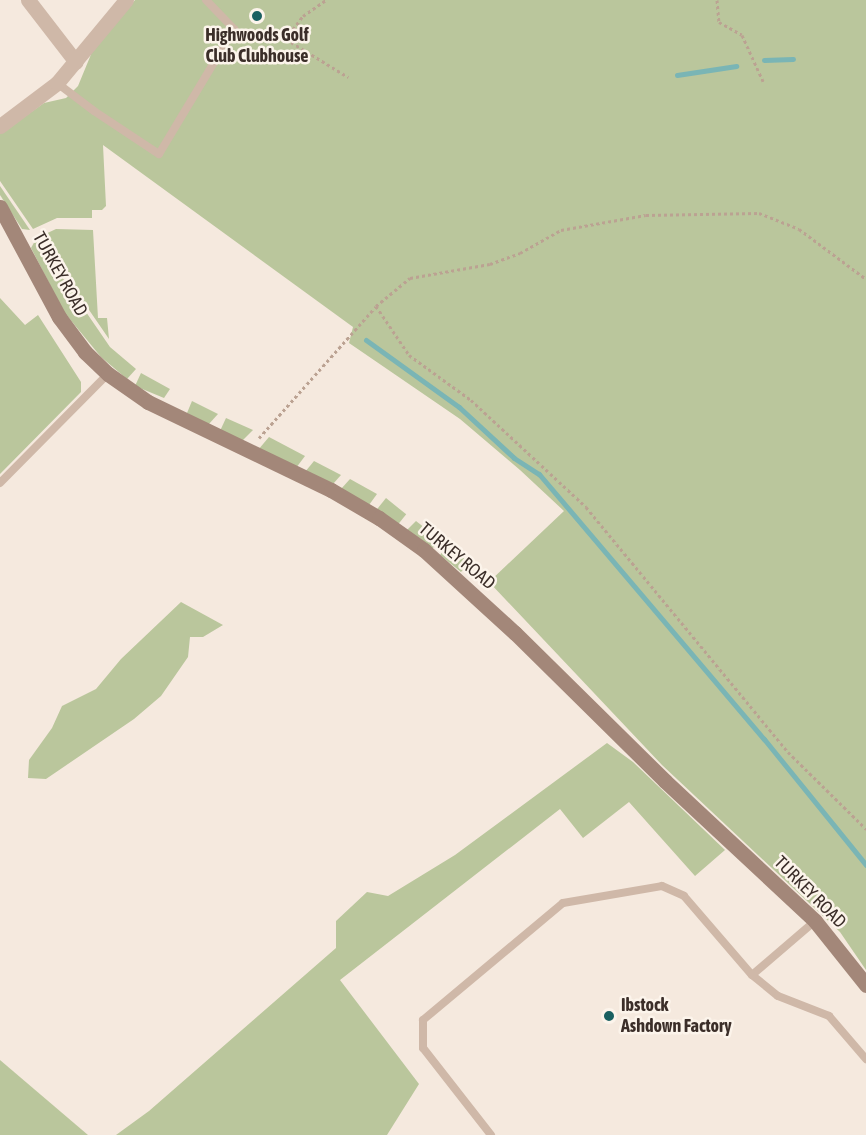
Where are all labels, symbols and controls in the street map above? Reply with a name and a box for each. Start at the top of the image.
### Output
marker: Highwoods Golf Club Clubhouse [250,9,264,23]
place label: Highwoods Golf Club Clubhouse [205,25,309,68]
street label: TURKEY ROAD [28,228,92,320]
street label: TURKEY ROAD [415,518,499,594]
street label: TURKEY ROAD [770,852,850,932]
place label: Ibstock Ashdown Factory [621,995,732,1038]
marker: Ibstock Ashdown Factory [602,1009,616,1023]

